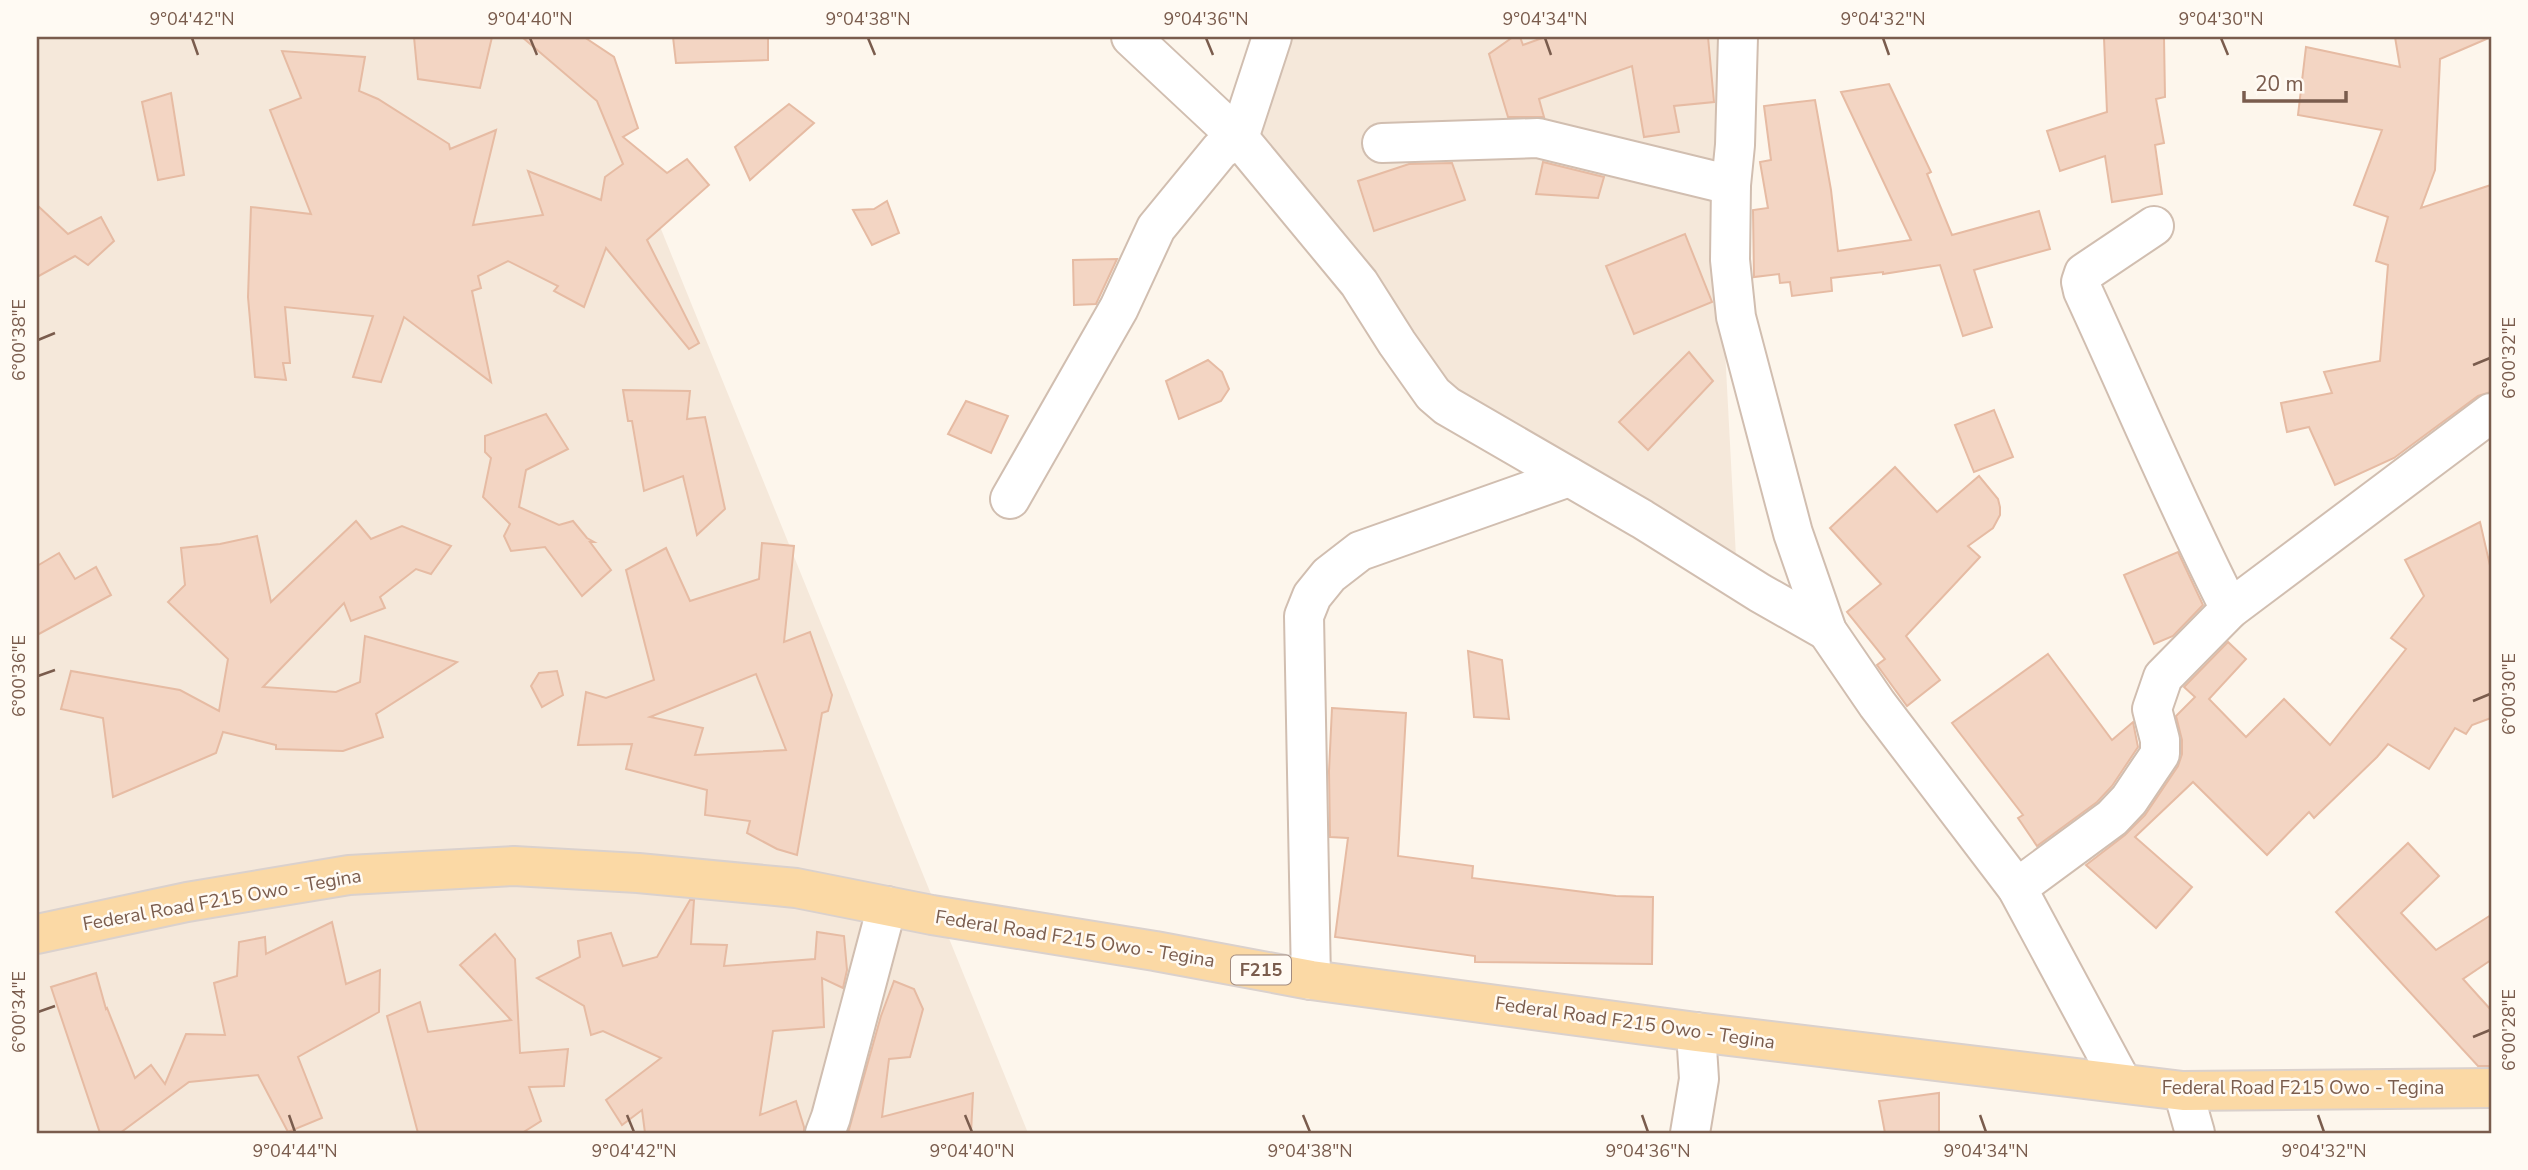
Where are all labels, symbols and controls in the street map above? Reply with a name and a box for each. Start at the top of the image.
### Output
text: 9°04'42"N [149,7,235,31]
text: 9°04'40"N [487,7,573,31]
text: 9°04'38"N [825,7,911,31]
text: 9°04'36"N [1163,7,1249,31]
text: 9°04'34"N [1502,7,1588,31]
text: 9°04'32"N [1840,7,1926,31]
text: 9°04'30"N [2178,7,2264,31]
scale bar [2244,60,2346,104]
text: 20 m [2255,70,2304,98]
text: 6°00'38"E [7,299,31,381]
text: 6°00'32"E [2497,317,2521,399]
text: 6°00'36"E [7,635,31,717]
text: 6°00'30"E [2497,653,2521,735]
street label: Federal Road F215 Owo - Tegina [81,863,363,937]
street label: Federal Road F215 Owo - Tegina [933,904,1217,974]
road number: F215 [1231,956,1291,985]
text: 6°00'34"E [7,971,31,1053]
text: 6°00'28"E [2497,989,2521,1071]
street label: Federal Road F215 Owo - Tegina [1493,990,1777,1056]
street label: Federal Road F215 Owo - Tegina [2162,1075,2444,1101]
text: 9°04'44"N [252,1139,338,1163]
text: 9°04'42"N [591,1139,677,1163]
text: 9°04'40"N [929,1139,1015,1163]
text: 9°04'38"N [1267,1139,1353,1163]
text: 9°04'36"N [1605,1139,1691,1163]
text: 9°04'34"N [1943,1139,2029,1163]
text: 9°04'32"N [2281,1139,2367,1163]

